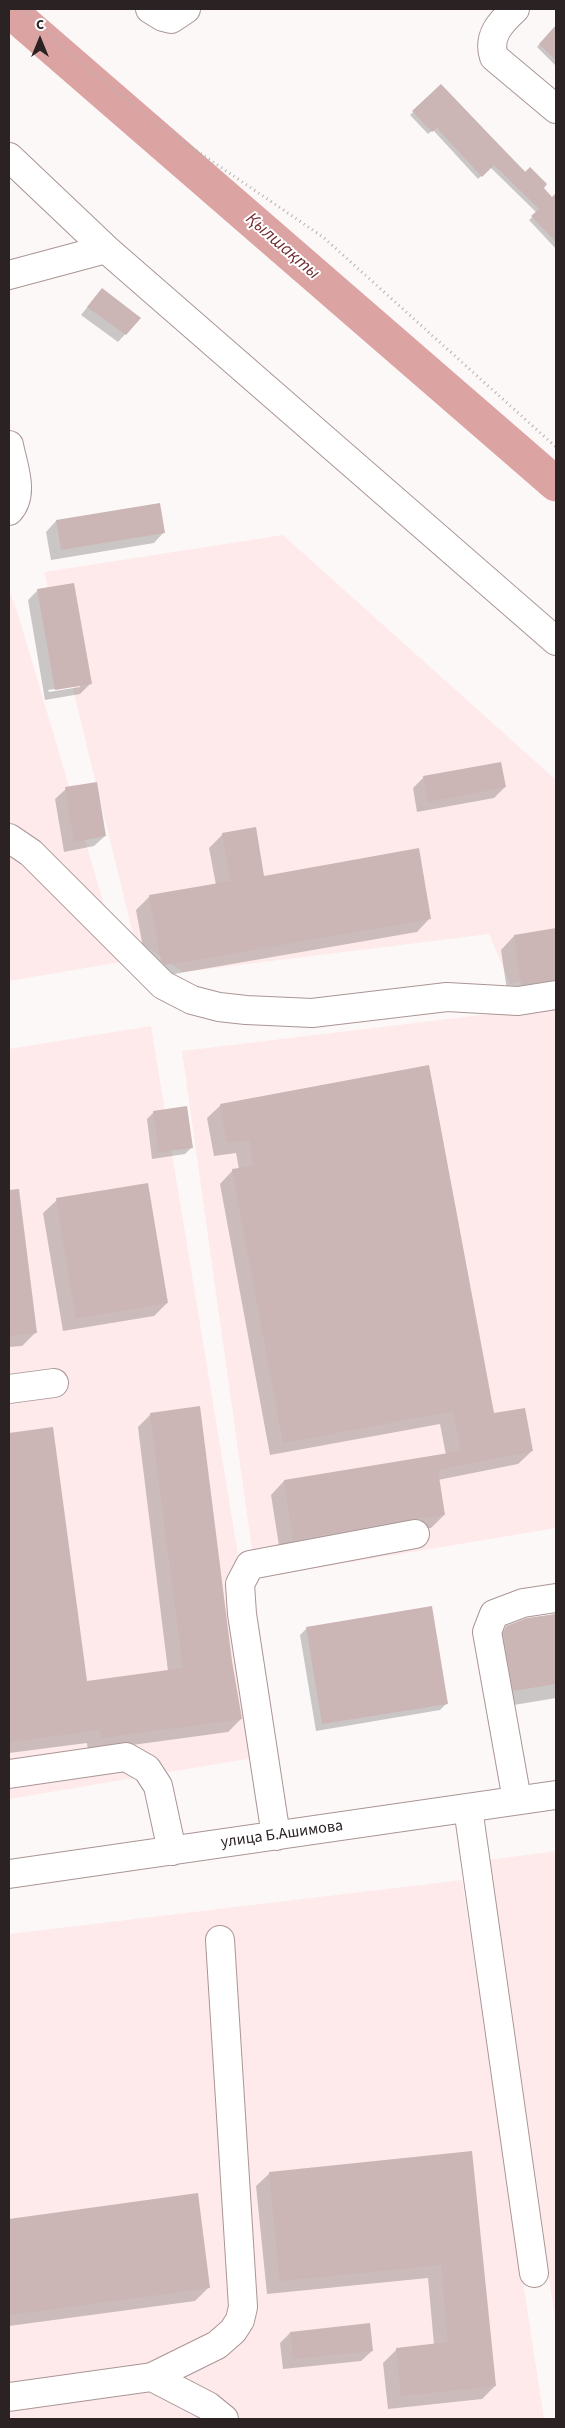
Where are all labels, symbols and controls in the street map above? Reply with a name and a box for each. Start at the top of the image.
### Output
north arrow [15,15,65,65]
text: С [36,15,44,35]
water label: Қылшақты [241,209,323,285]
street label: улица Б.Ашимова [220,1817,344,1853]

